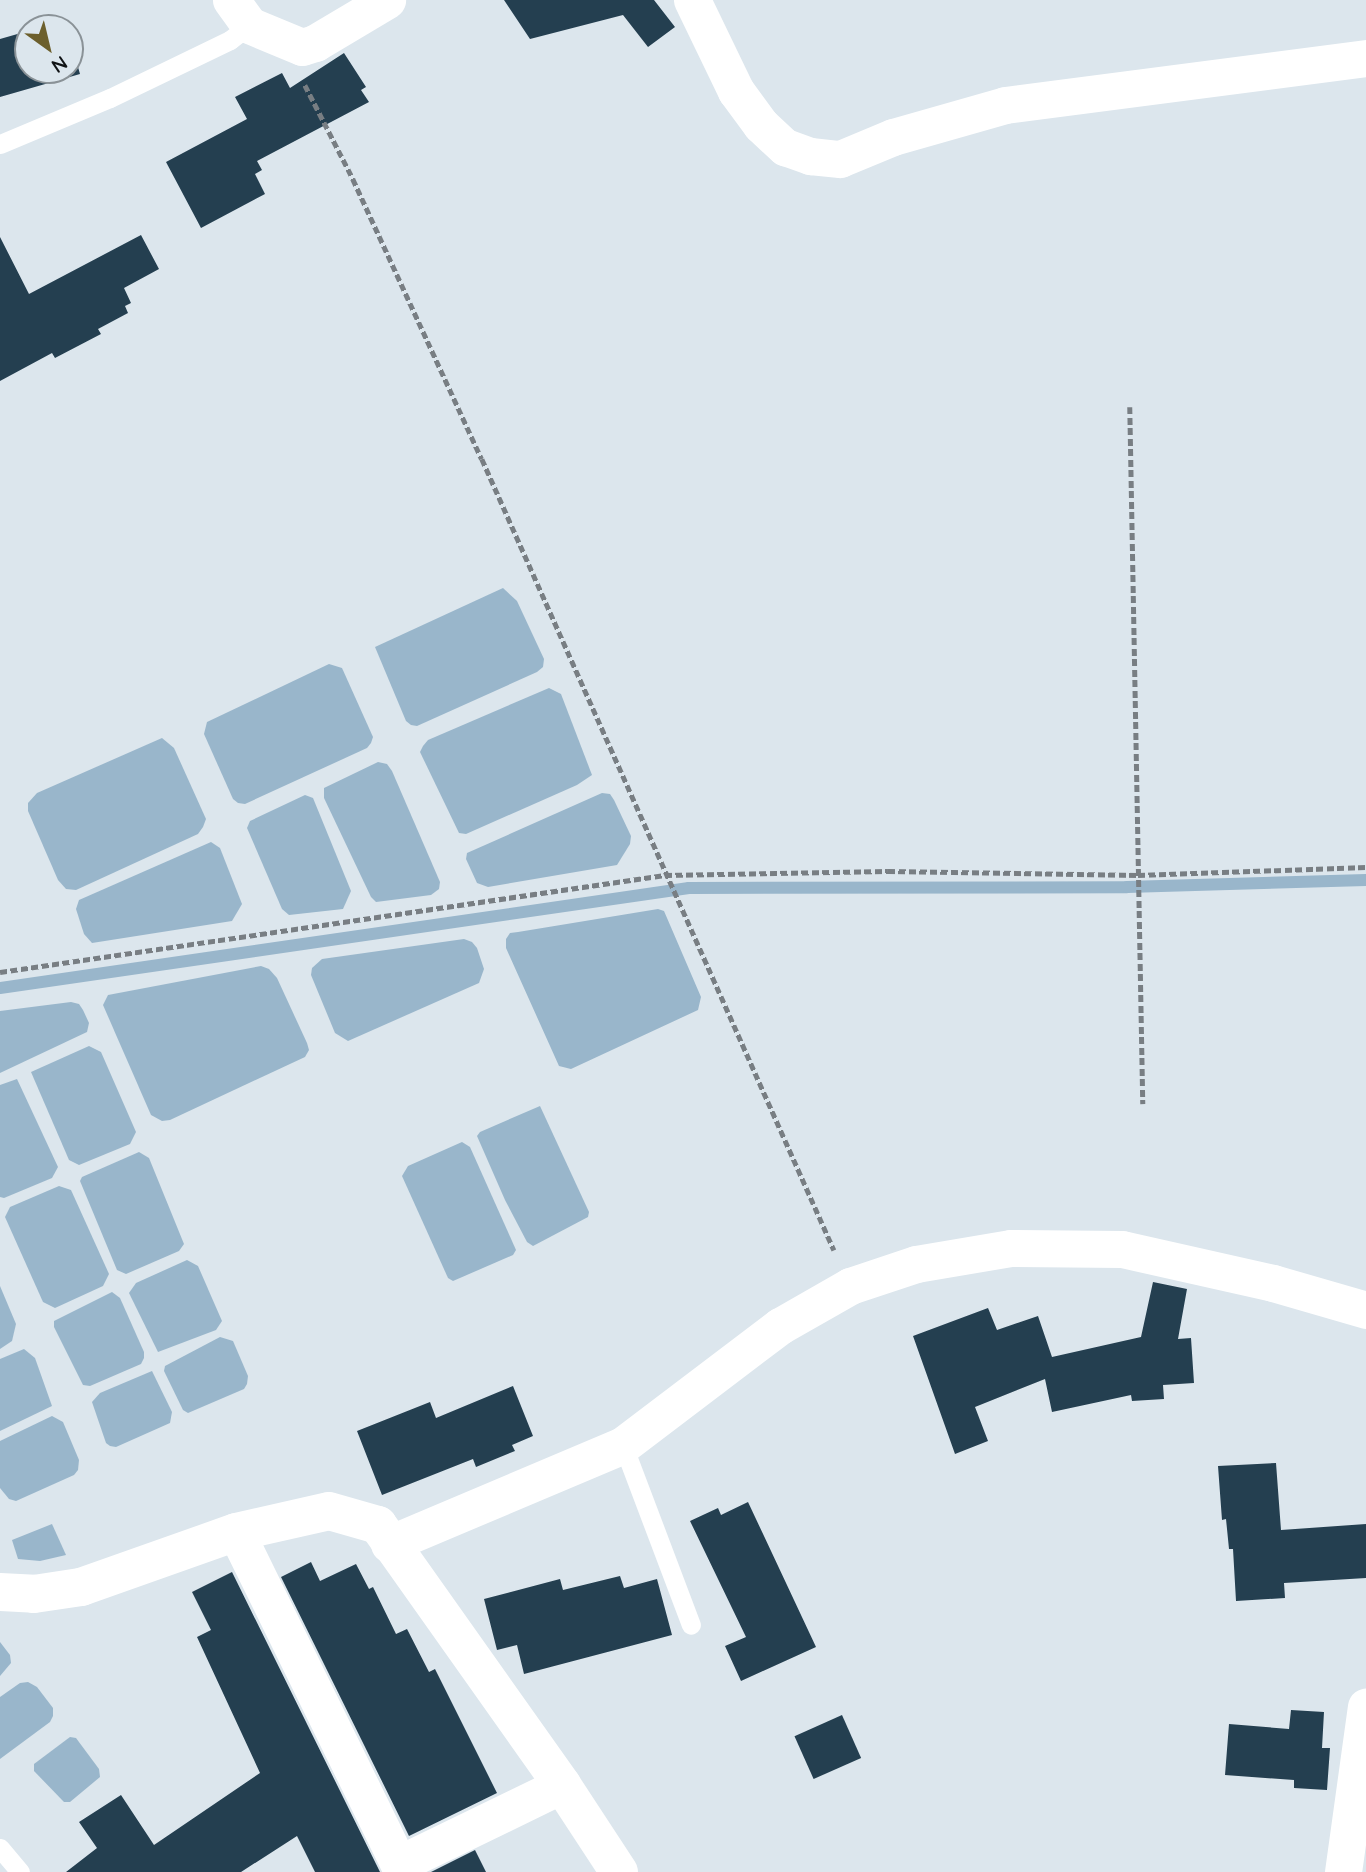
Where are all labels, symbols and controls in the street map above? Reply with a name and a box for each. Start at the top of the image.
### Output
north arrow [14,14,84,84]
text: N [47,51,72,79]

